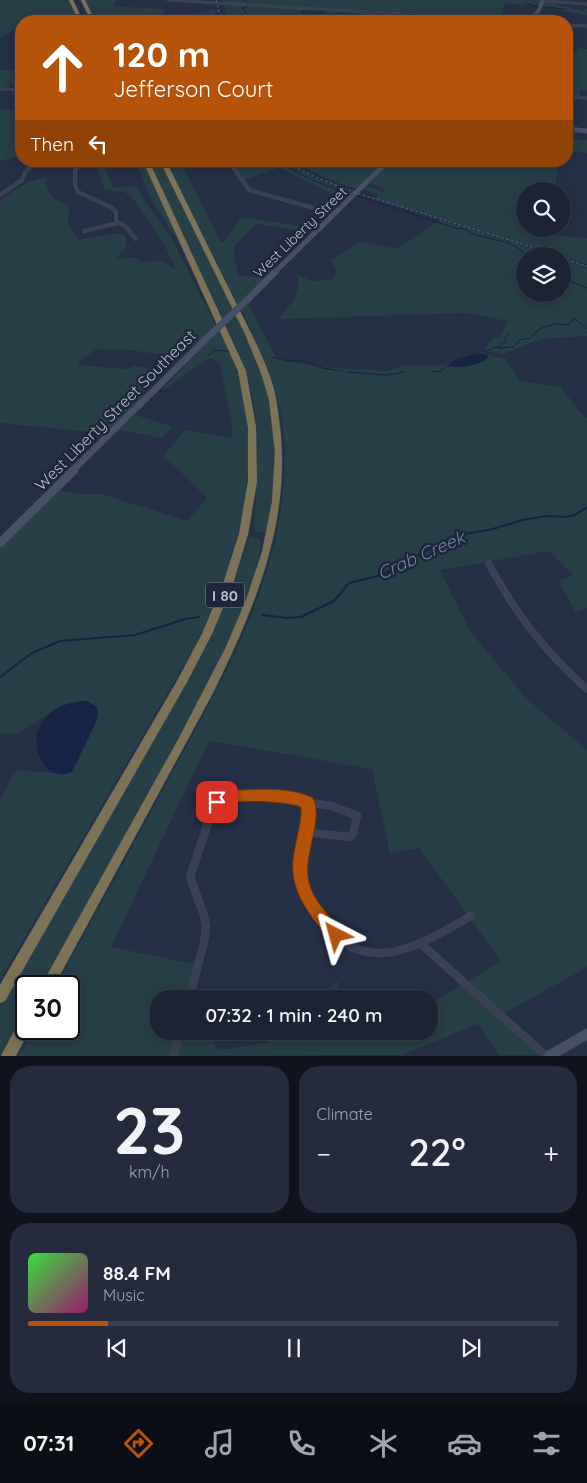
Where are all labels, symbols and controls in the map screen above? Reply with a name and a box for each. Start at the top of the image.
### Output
text: 120 m [113,32,210,76]
icon: ahead [30,35,95,100]
text: Jefferson Court [113,75,273,103]
icon: left [84,130,112,158]
text: Then [30,132,74,156]
map controls [516,182,571,302]
button: search [516,182,571,237]
street label: West Liberty Street [249,183,351,281]
button: layers [516,247,571,302]
street label: West Liberty Street Southeast [30,325,200,495]
water label: Crab Creek [374,525,470,585]
road number: I 80 [206,582,244,608]
pin [196,781,238,823]
icon: arrive [203,788,231,816]
position arrow [309,908,361,960]
speed limit sign: 30 [15,975,80,1040]
text: 07:32 · 1 min · 240 m [206,1003,382,1027]
text: 23 [113,1089,185,1170]
text: Climate [317,1104,373,1124]
text: 22° [409,1128,466,1176]
text: − [317,1136,331,1171]
text: + [543,1136,559,1171]
text: km/h [129,1162,170,1182]
text: 88.4 FM [103,1261,171,1285]
text: Music [103,1285,145,1305]
icon: previous [103,1334,131,1362]
icon: pause [280,1334,308,1362]
icon: next [457,1334,485,1362]
icon: directions [121,1426,156,1461]
icon: music [202,1426,237,1461]
icon: phone [284,1426,319,1461]
icon: climate [366,1426,401,1461]
icon: car [447,1426,482,1461]
icon: filters [529,1426,564,1461]
text: 07:31 [23,1429,74,1457]

